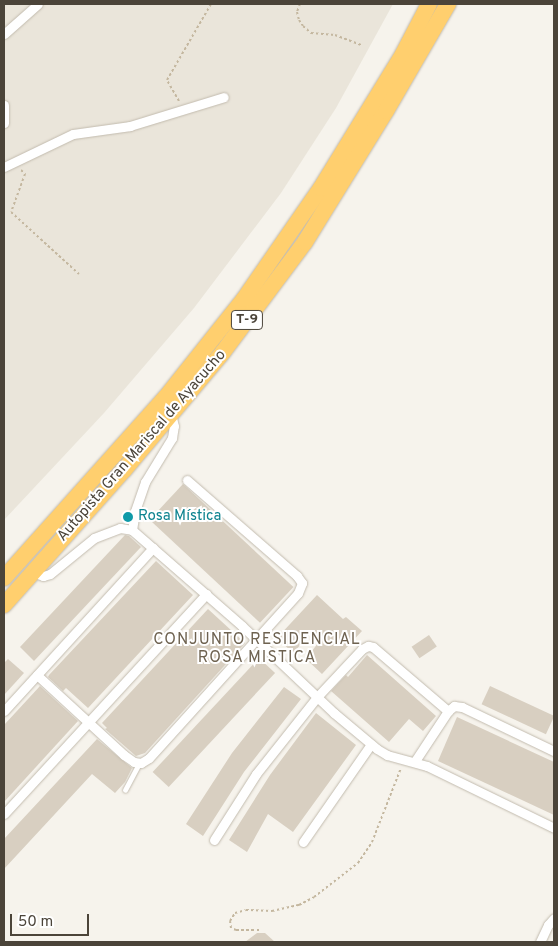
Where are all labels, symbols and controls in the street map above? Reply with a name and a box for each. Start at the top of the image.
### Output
road number: T-9 [231,308,263,332]
street label: Autopista Gran Mariscal de Ayacucho [54,346,230,546]
place label: Rosa Mística [138,508,221,526]
marker: Rosa Mística [122,511,134,523]
district label: CONJUNTO RESIDENCIAL ROSA MISTICA [151,630,363,668]
scale bar [12,904,91,936]
text: 50 m [18,913,53,932]

